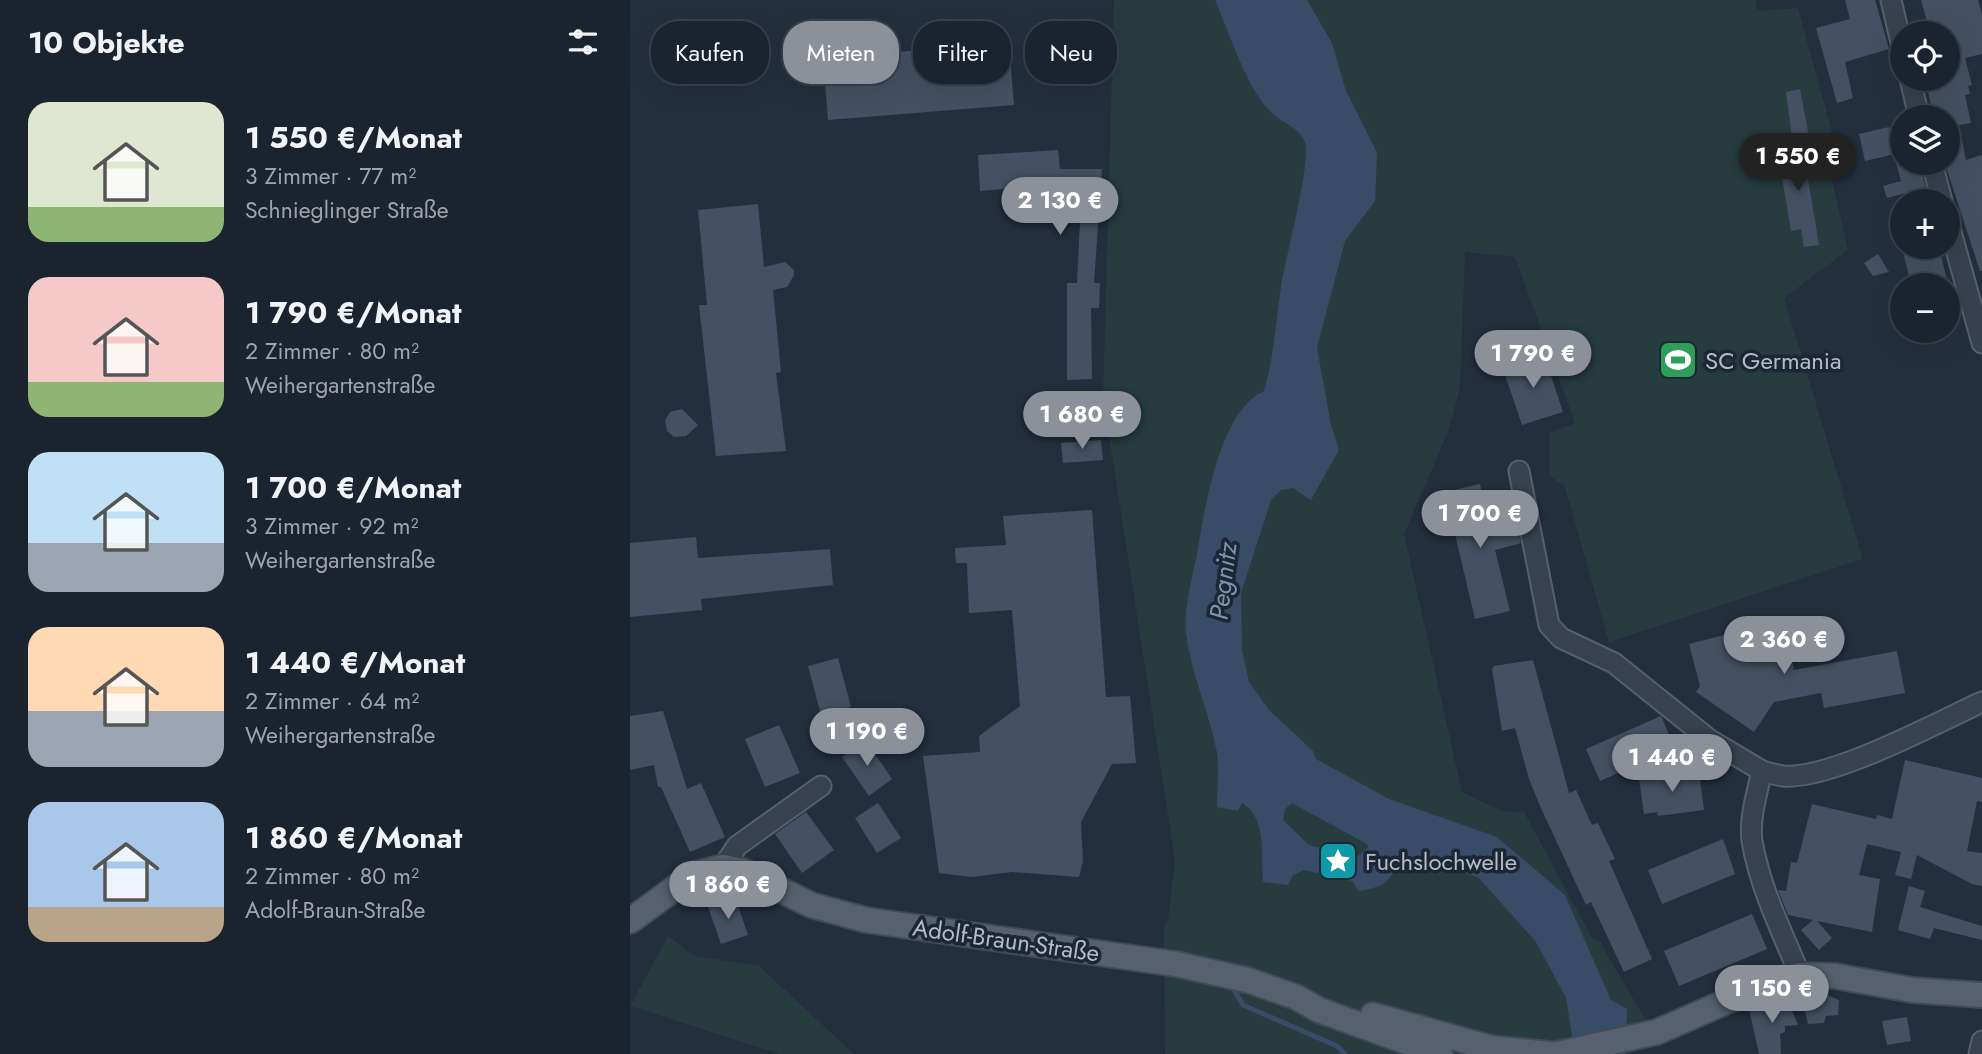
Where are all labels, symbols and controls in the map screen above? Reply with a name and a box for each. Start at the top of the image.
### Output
text: 10 Objekte [28,21,185,64]
chip: Kaufen [651,21,769,84]
chip: Mieten [783,21,899,84]
chip: Filter [913,21,1011,84]
chip: Neu [1025,21,1117,84]
map controls [1890,21,1960,343]
button: locate [1890,21,1960,91]
icon: filters [564,23,602,61]
button: layers [1890,105,1960,175]
text: 1 550 €/Monat [245,116,462,159]
icon: home [84,130,168,214]
pin: 1 550 € [1733,134,1863,193]
text: 1 550 € [1755,139,1841,173]
text: 3 Zimmer · 77 m² [245,159,416,193]
pin: 2 130 € [995,177,1125,237]
text: 2 130 € [1017,183,1103,217]
button: + [1890,189,1960,259]
text: Schnieglinger Straße [245,193,449,227]
button: − [1890,273,1960,343]
text: 1 790 €/Monat [245,291,462,334]
icon: home [84,305,168,389]
pin: 1 790 € [1468,330,1598,390]
text: 2 Zimmer · 80 m² [245,334,419,368]
text: 1 790 € [1490,336,1576,370]
sports icon: SC Germania [1657,339,1699,381]
place label: SC Germania [1705,343,1842,378]
text: Weihergartenstraße [245,368,435,402]
pin: 1 680 € [1017,392,1147,451]
text: 1 680 € [1039,397,1125,431]
text: 1 700 €/Monat [245,466,461,509]
icon: home [84,480,168,564]
pin: 1 700 € [1415,490,1545,550]
text: 1 700 € [1438,496,1522,530]
text: 3 Zimmer · 92 m² [245,509,418,543]
water label: Pegnitz [1199,539,1247,622]
text: Weihergartenstraße [245,543,435,577]
pin: 2 360 € [1719,616,1849,676]
text: 2 360 € [1740,622,1828,656]
text: 1 440 €/Monat [245,641,465,684]
icon: home [84,655,168,739]
text: 2 Zimmer · 64 m² [245,684,419,718]
pin: 1 190 € [802,708,932,768]
text: 1 190 € [826,714,908,748]
text: Weihergartenstraße [245,718,435,752]
pin: 1 440 € [1607,734,1737,794]
text: 1 440 € [1628,740,1716,774]
text: 1 860 €/Monat [245,816,462,859]
icon: home [84,830,168,914]
place icon: Fuchslochwelle [1317,840,1359,882]
place label: Fuchslochwelle [1365,844,1517,879]
text: 2 Zimmer · 80 m² [245,859,419,893]
pin: 1 860 € [663,862,793,921]
text: 1 860 € [685,867,771,901]
text: Adolf-Braun-Straße [245,893,425,927]
street label: Adolf-Braun-Straße [910,910,1102,970]
pin: 1 150 € [1707,965,1837,1025]
text: 1 150 € [1731,971,1813,1005]

